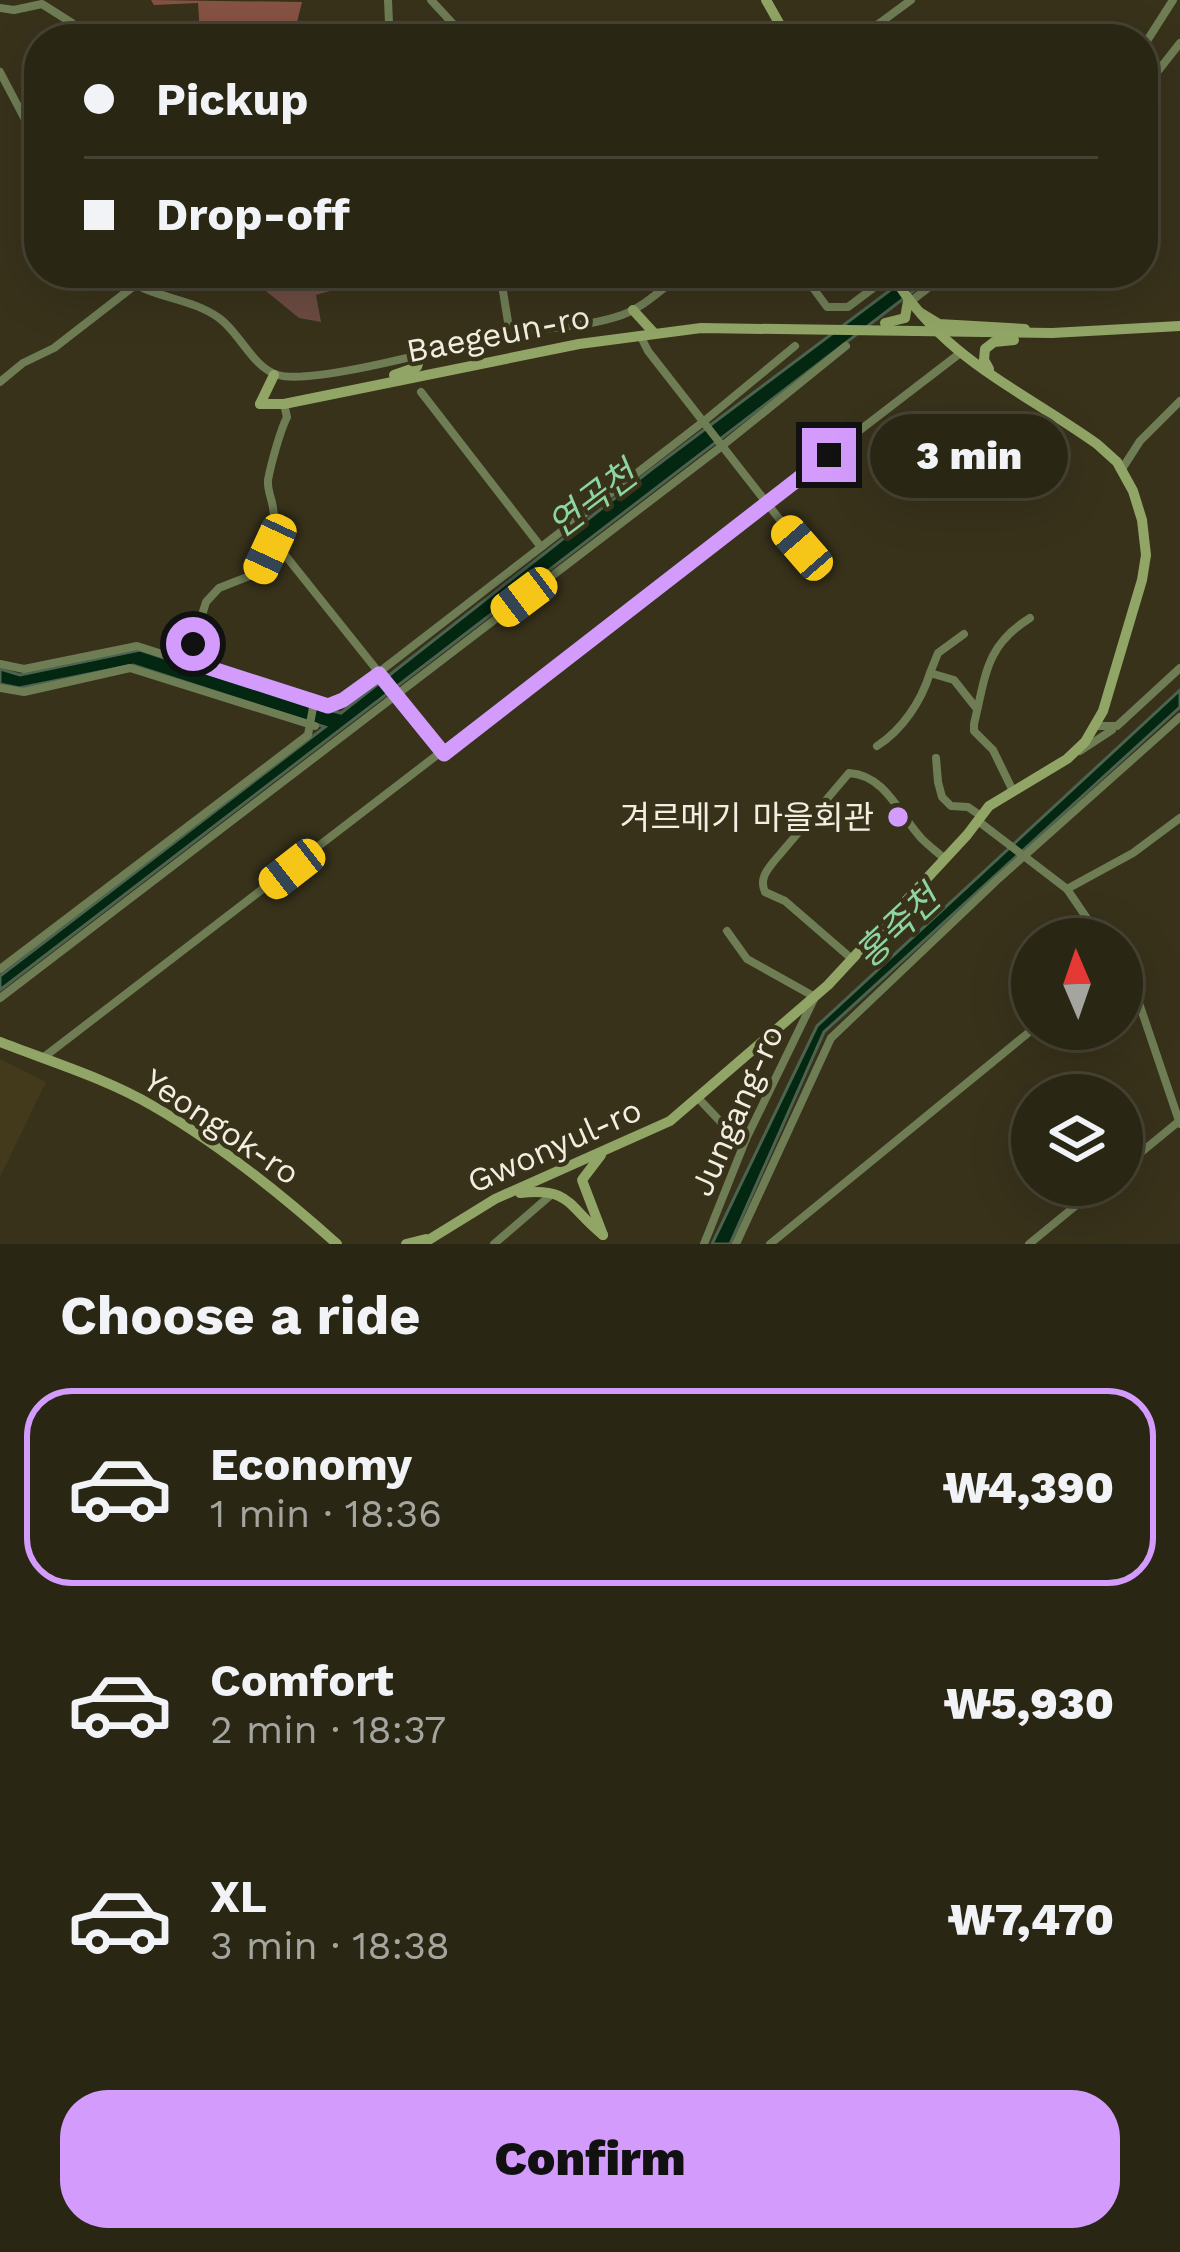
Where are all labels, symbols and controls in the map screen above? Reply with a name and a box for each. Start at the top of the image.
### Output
text: Pickup [156,73,308,126]
text: Drop-off [156,188,350,241]
street label: Baegeun-ro [403,297,593,370]
callout: 3 min [871,413,1069,497]
route end [802,428,856,482]
text: 3 min [916,433,1022,478]
water label: 연곡천 [540,451,648,546]
car [238,509,302,589]
car [765,509,839,587]
car [484,561,564,633]
route start [166,617,220,671]
place label: 겨르메기 마을회관 [620,798,874,837]
marker: 겨르메기 마을회관 [885,804,911,830]
car [253,833,331,905]
water label: 홍죽천 [847,875,951,976]
north arrow [1011,918,1143,1050]
map controls [1011,918,1143,1206]
street label: Jungang-ro [681,1019,791,1202]
street label: Yeongok-ro [136,1060,307,1193]
button: layers [1011,1074,1143,1206]
street label: Gwonyul-ro [461,1090,647,1201]
text: Choose a ride [60,1284,421,1347]
icon: car [66,1433,174,1541]
text: Economy [210,1438,412,1491]
text: ₩4,390 [942,1461,1114,1514]
text: 1 min · 18:36 [210,1491,442,1536]
icon: car [66,1649,174,1757]
text: Comfort [210,1654,394,1707]
text: ₩5,930 [943,1677,1114,1730]
text: 2 min · 18:37 [210,1707,446,1752]
icon: car [66,1865,174,1973]
text: XL [210,1870,267,1923]
text: ₩7,470 [947,1893,1114,1946]
text: 3 min · 18:38 [210,1923,450,1968]
button: Confirm [60,2090,1120,2228]

